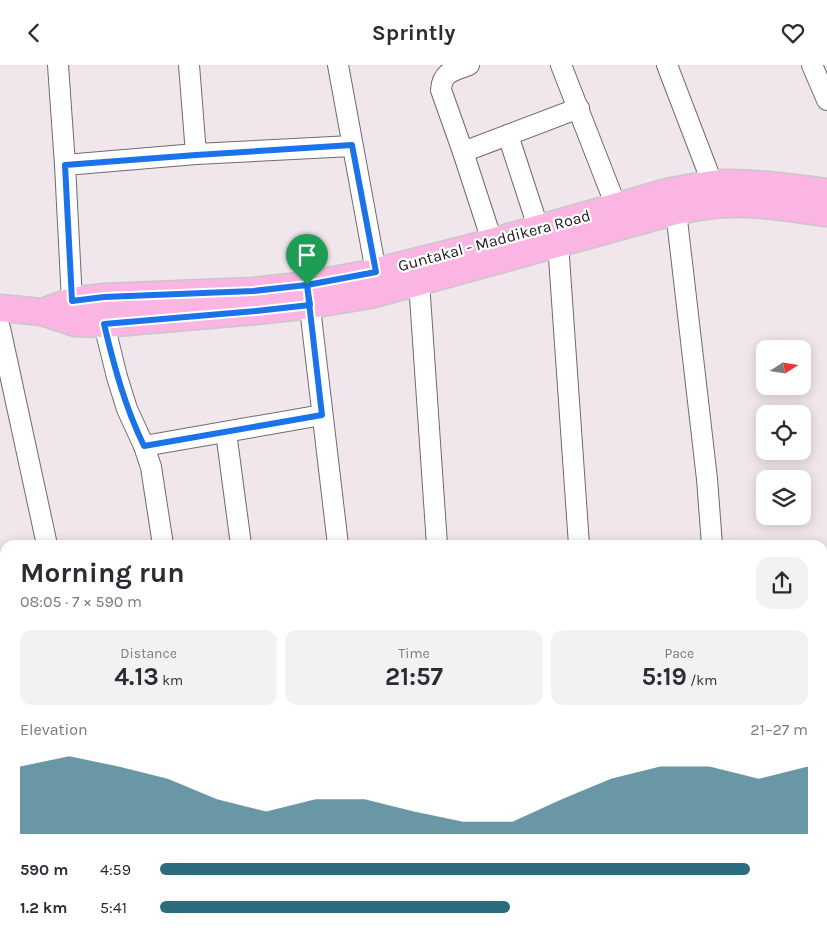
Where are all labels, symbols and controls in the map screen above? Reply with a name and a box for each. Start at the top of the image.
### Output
icon: back [20,19,48,47]
icon: heart [779,19,807,47]
text: Sprintly [372,20,455,46]
street label: Guntakal - Maddikera Road [396,206,592,275]
pin [286,234,328,285]
icon: arrive [293,241,321,269]
north arrow [756,340,811,395]
map controls [756,340,811,525]
button: locate [756,405,811,460]
button: layers [756,470,811,525]
text: Morning run [20,556,185,589]
button: share [756,557,808,609]
text: 08:05 · 7 × 590 m [20,592,142,611]
text: Distance [120,645,177,662]
text: Time [398,645,430,662]
text: Pace [664,645,694,662]
text: 4.13 [114,662,159,691]
text: 21:57 [385,662,443,691]
text: 5:19 [641,662,687,691]
text: km [159,672,183,689]
text: /km [687,672,717,689]
text: Elevation [20,720,88,739]
text: 21–27 m [750,720,808,739]
text: 590 m [20,860,68,879]
text: 4:59 [100,860,131,879]
text: 1.2 km [20,898,68,917]
text: 5:41 [100,898,127,917]

